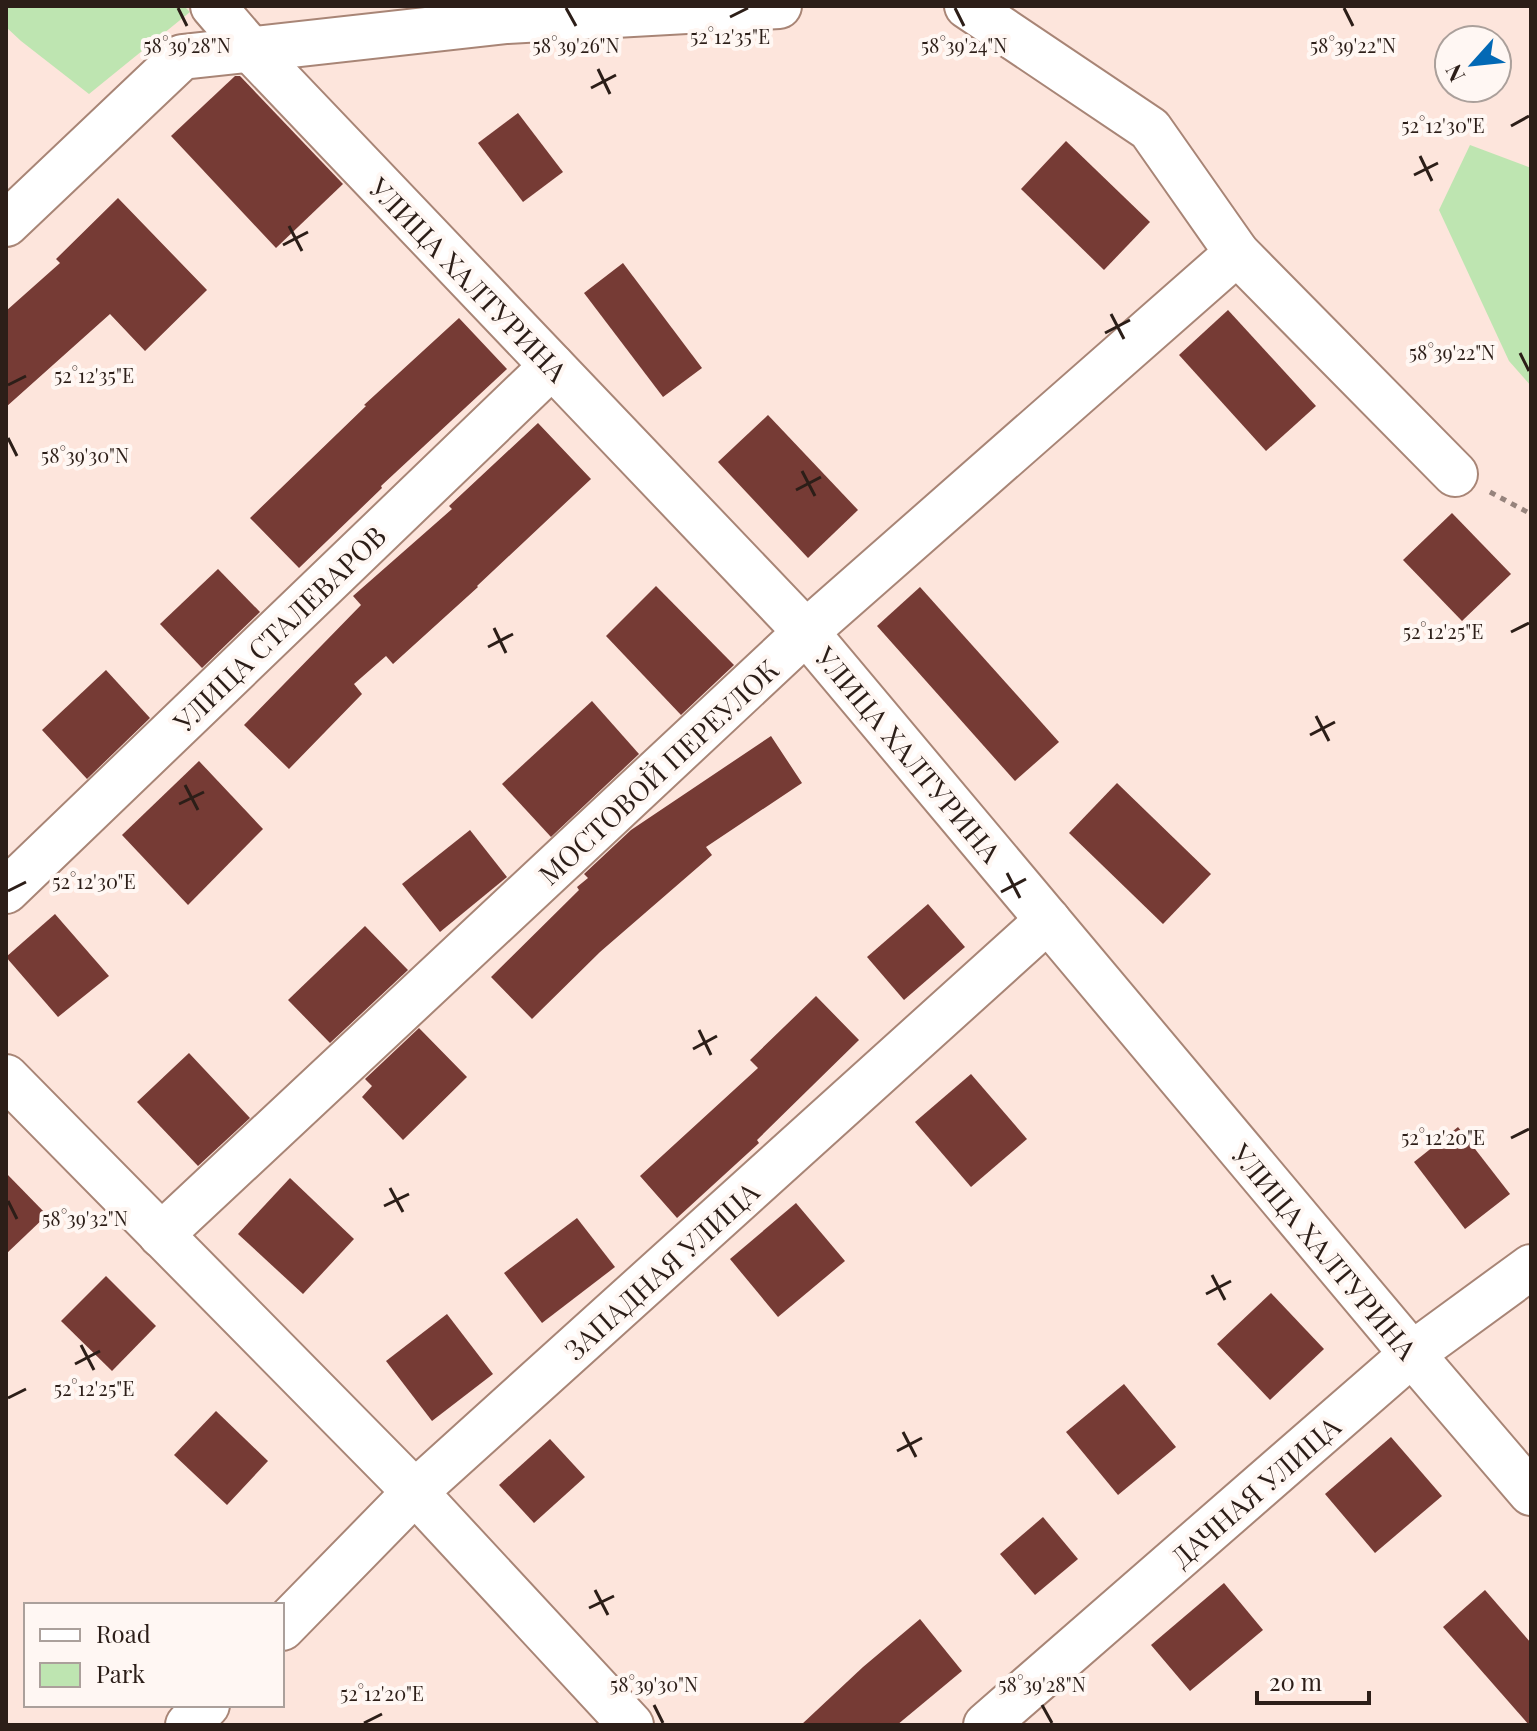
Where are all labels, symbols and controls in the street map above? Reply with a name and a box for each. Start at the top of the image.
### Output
text: 52°12'35"E [690,22,770,49]
north arrow [1433,24,1513,104]
text: 58°39'28"N [143,31,231,58]
text: 58°39'26"N [532,31,620,58]
text: 58°39'24"N [921,31,1007,58]
text: 58°39'22"N [1310,31,1396,58]
text: N [1437,60,1471,87]
text: 52°12'30"E [1401,111,1485,138]
street label: УЛИЦА ХАЛТУРИНА [361,168,576,389]
text: 58°39'22"N [1409,338,1495,365]
text: 52°12'35"E [54,361,134,388]
text: 58°39'30"N [41,441,129,468]
street label: УЛИЦА СТАЛЕВАРОВ [164,517,393,740]
text: 52°12'25"E [1403,617,1483,644]
street label: УЛИЦА ХАЛТУРИНА [807,638,1010,870]
street label: МОСТОВОЙ ПЕРЕУЛОК [530,650,786,892]
text: 52°12'30"E [52,867,136,894]
text: 52°12'20"E [1401,1123,1485,1150]
street label: УЛИЦА ХАЛТУРИНА [1223,1135,1426,1367]
street label: ЗАПАДНАЯ УЛИЦА [556,1173,766,1367]
text: 58°39'32"N [42,1204,128,1231]
text: 52°12'25"E [54,1374,134,1401]
street label: ДАЧНАЯ УЛИЦА [1163,1407,1348,1575]
legend [24,1603,284,1707]
text: Road [96,1617,151,1649]
scale bar [1257,1655,1369,1705]
text: Park [96,1657,146,1689]
text: 20 m [1269,1665,1322,1697]
text: 58°39'30"N [610,1670,698,1697]
text: 58°39'28"N [998,1670,1086,1697]
text: 52°12'20"E [340,1679,424,1706]

